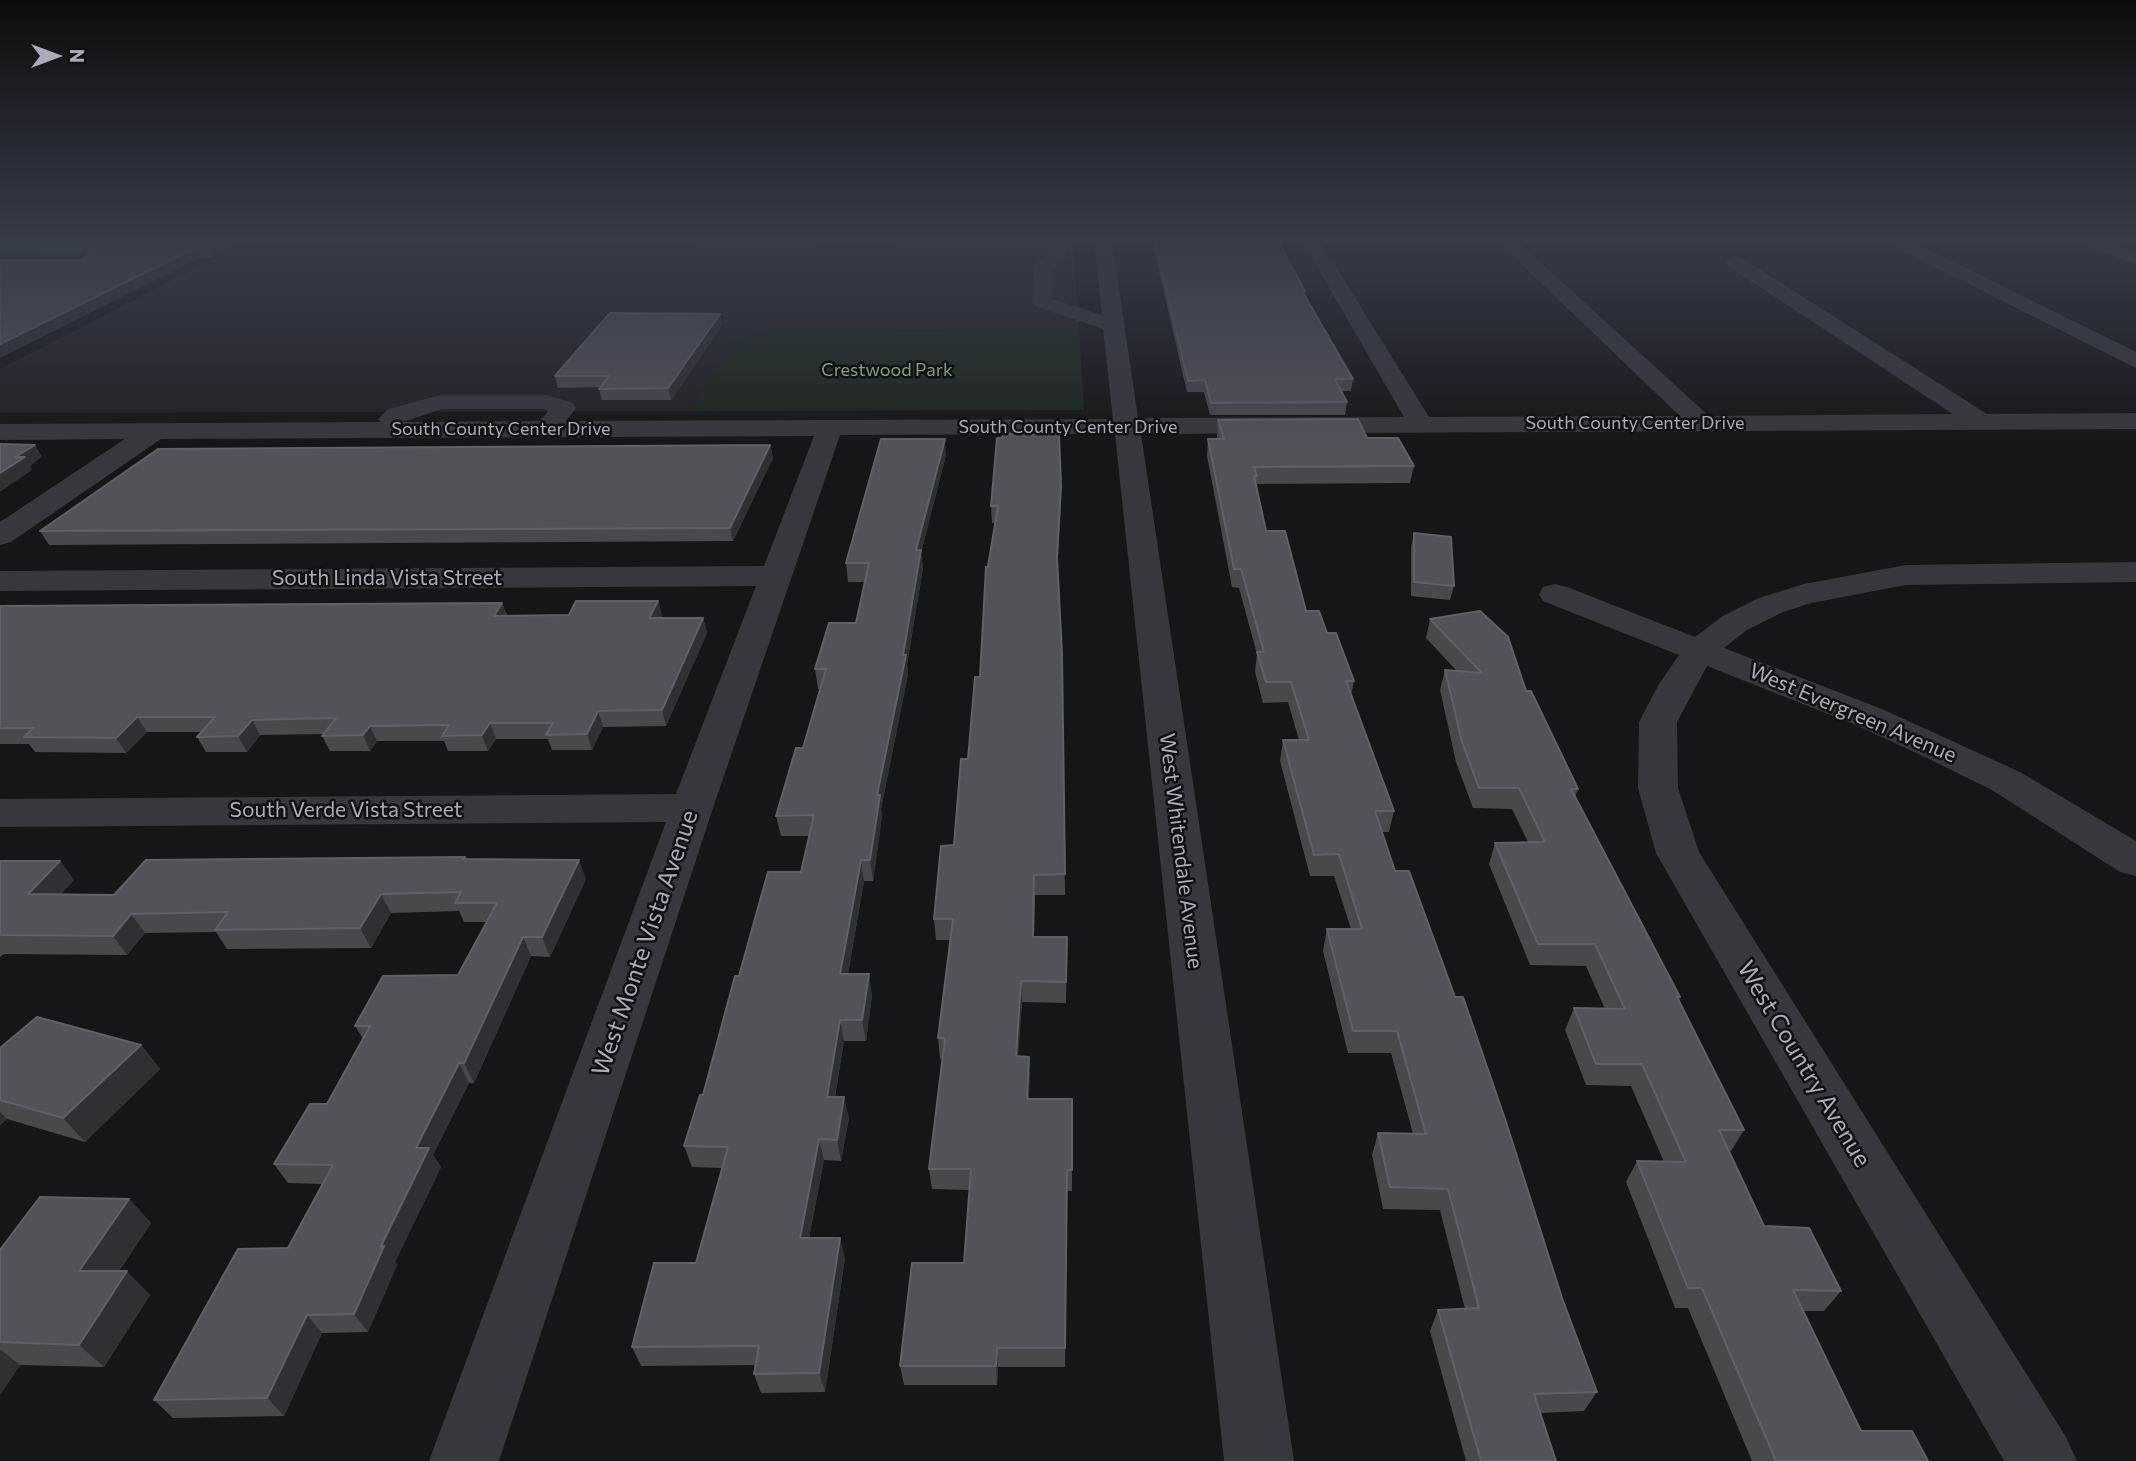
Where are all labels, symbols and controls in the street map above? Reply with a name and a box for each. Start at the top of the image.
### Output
north arrow [21,21,91,91]
text: N [66,49,89,63]
park label: Crestwood Park [821,359,953,381]
street label: South County Center Drive [1525,412,1745,434]
street label: South County Center Drive [958,416,1178,438]
street label: South County Center Drive [391,418,611,440]
street label: South Linda Vista Street [272,565,502,591]
street label: West Evergreen Avenue [1746,658,1960,768]
street label: West Whitendale Avenue [1154,732,1208,970]
street label: South Verde Vista Street [230,797,462,823]
street label: West Monte Vista Avenue [586,806,704,1080]
street label: West Country Avenue [1731,956,1877,1172]

